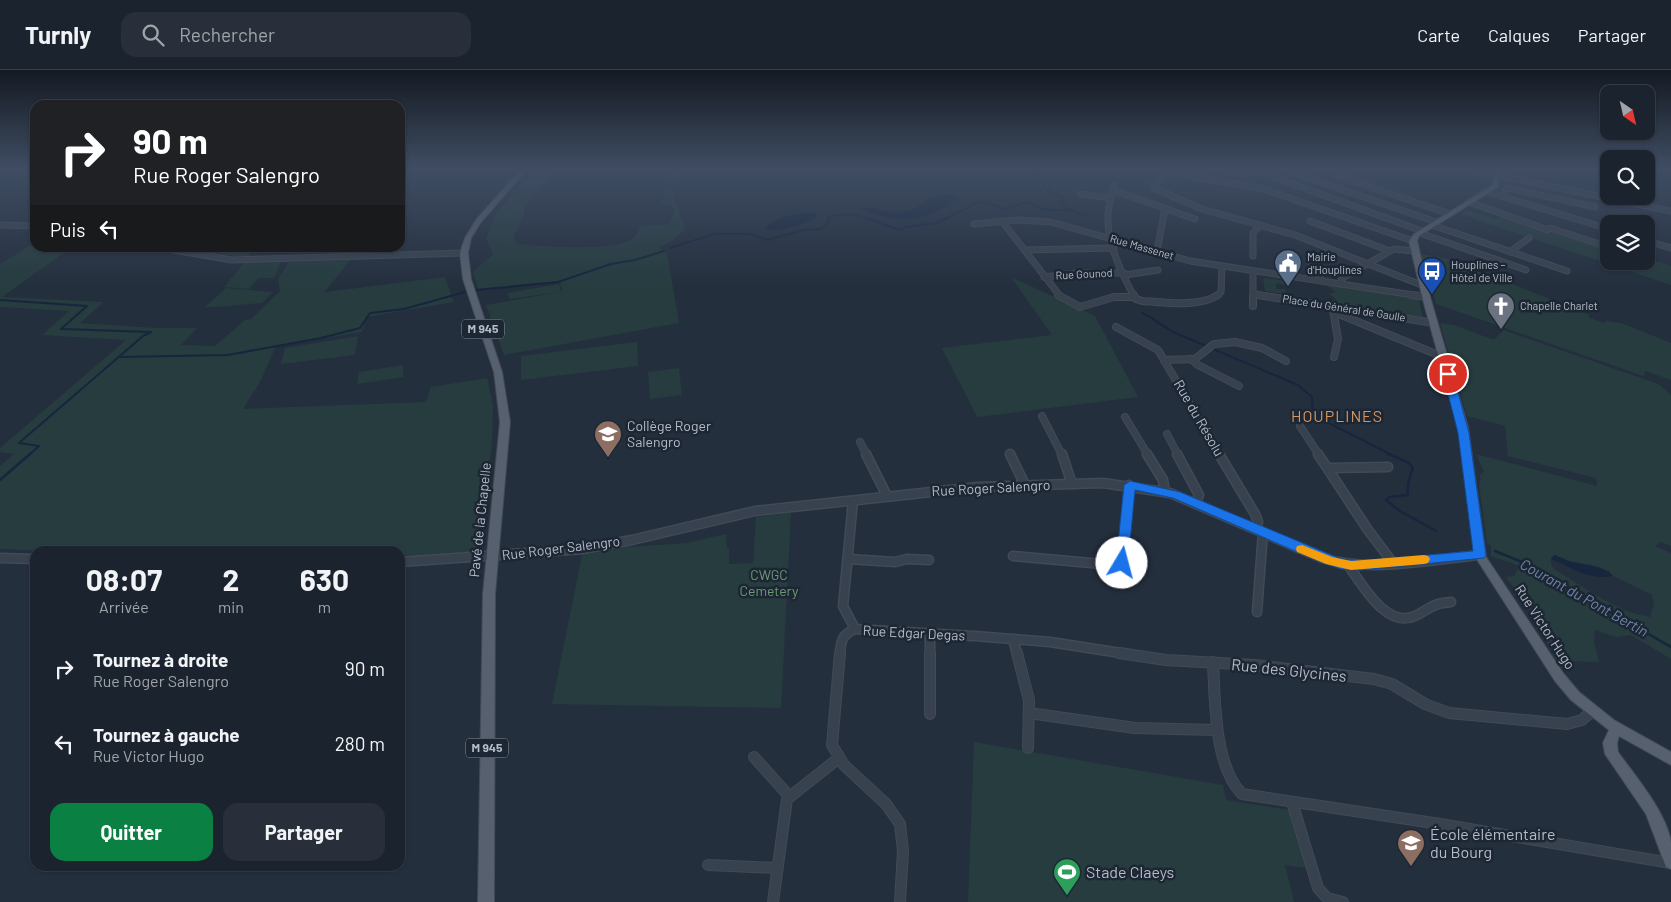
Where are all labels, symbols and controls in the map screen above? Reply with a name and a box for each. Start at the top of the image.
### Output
search box [121,12,471,57]
text: Turnly [25,20,91,49]
icon: search [139,21,167,49]
text: Rechercher [179,23,275,46]
text: Carte [1417,24,1460,46]
text: Calques [1488,24,1550,46]
text: Partager [1578,24,1646,46]
north arrow [1600,85,1655,140]
map controls [1600,85,1655,270]
text: 90 m [133,119,208,161]
icon: right [50,120,115,185]
button: search [1600,150,1655,205]
text: Rue Roger Salengro [133,161,320,187]
icon: left [95,215,123,243]
button: layers [1600,215,1655,270]
text: Puis [50,218,85,241]
street label: Rue Massenet [1109,231,1176,262]
public building icon: Mairie d'Houplines [1273,248,1303,287]
place label: Mairie d'Houplines [1307,250,1362,276]
bus stop icon: Houplines – Hôtel de Ville [1417,256,1447,295]
place label: Houplines – Hôtel de Ville [1451,258,1513,284]
street label: Rue Gounod [1055,266,1113,281]
street label: Place du Général de Gaulle [1282,291,1407,324]
church icon: Chapelle Charlet [1486,291,1516,330]
place label: Chapelle Charlet [1520,299,1598,312]
road number: M 945 [462,320,504,338]
pin [1427,353,1469,395]
icon: arrive [1434,360,1462,388]
street label: Rue du Résolu [1171,377,1228,459]
district label: HOUPLINES [1291,406,1383,425]
place label: Collège Roger Salengro [627,417,711,450]
school or university icon: Collège Roger Salengro [593,419,623,458]
street label: Pavé de la Chapelle [465,462,494,578]
street label: Rue Roger Salengro [931,476,1051,499]
street label: Rue Roger Salengro [501,532,621,563]
position arrow [1095,536,1147,588]
water label: Courant du Pont Bertin [1517,554,1652,640]
text: 08:07 [86,561,162,597]
text: 2 [222,561,239,597]
text: 630 [300,561,349,597]
park label: CWGC Cemetery [739,566,799,599]
street label: Rue Victor Hugo [1512,581,1579,672]
text: Arrivée [99,597,149,616]
text: min [218,597,244,616]
text: m [318,597,331,616]
street label: Rue Edgar Degas [862,621,966,644]
text: Tournez à droite [93,648,229,671]
street label: Rue des Glycines [1231,654,1348,685]
icon: right [50,655,78,683]
text: 90 m [345,657,385,680]
text: Rue Roger Salengro [93,671,229,690]
text: Tournez à gauche [93,723,240,746]
icon: left [50,730,78,758]
text: 280 m [335,732,385,755]
road number: M 945 [466,738,508,758]
text: Rue Victor Hugo [93,746,205,765]
button: Quitter [50,803,213,861]
button: Partager [223,803,385,861]
place label: École élémentaire du Bourg [1430,824,1555,861]
school or university icon: École élémentaire du Bourg [1396,828,1426,867]
sports icon: Stade Claeys [1052,857,1082,896]
place label: Stade Claeys [1086,862,1174,881]

